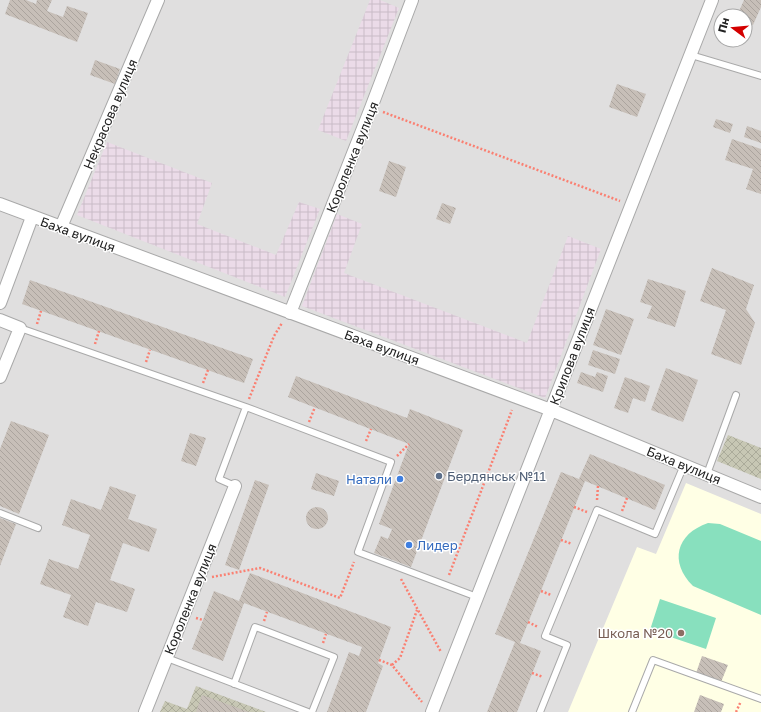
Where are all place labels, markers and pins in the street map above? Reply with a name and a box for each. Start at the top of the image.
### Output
place label: Бердянськ №11 [447,468,546,484]
place label: Натали [346,471,392,487]
marker: Бердянськ №11 [434,471,444,481]
marker: Натали [395,474,405,484]
place label: Лидер [417,537,458,553]
marker: Лидер [404,540,414,550]
place label: Школа №20 [597,625,673,641]
marker: Школа №20 [676,628,686,638]

